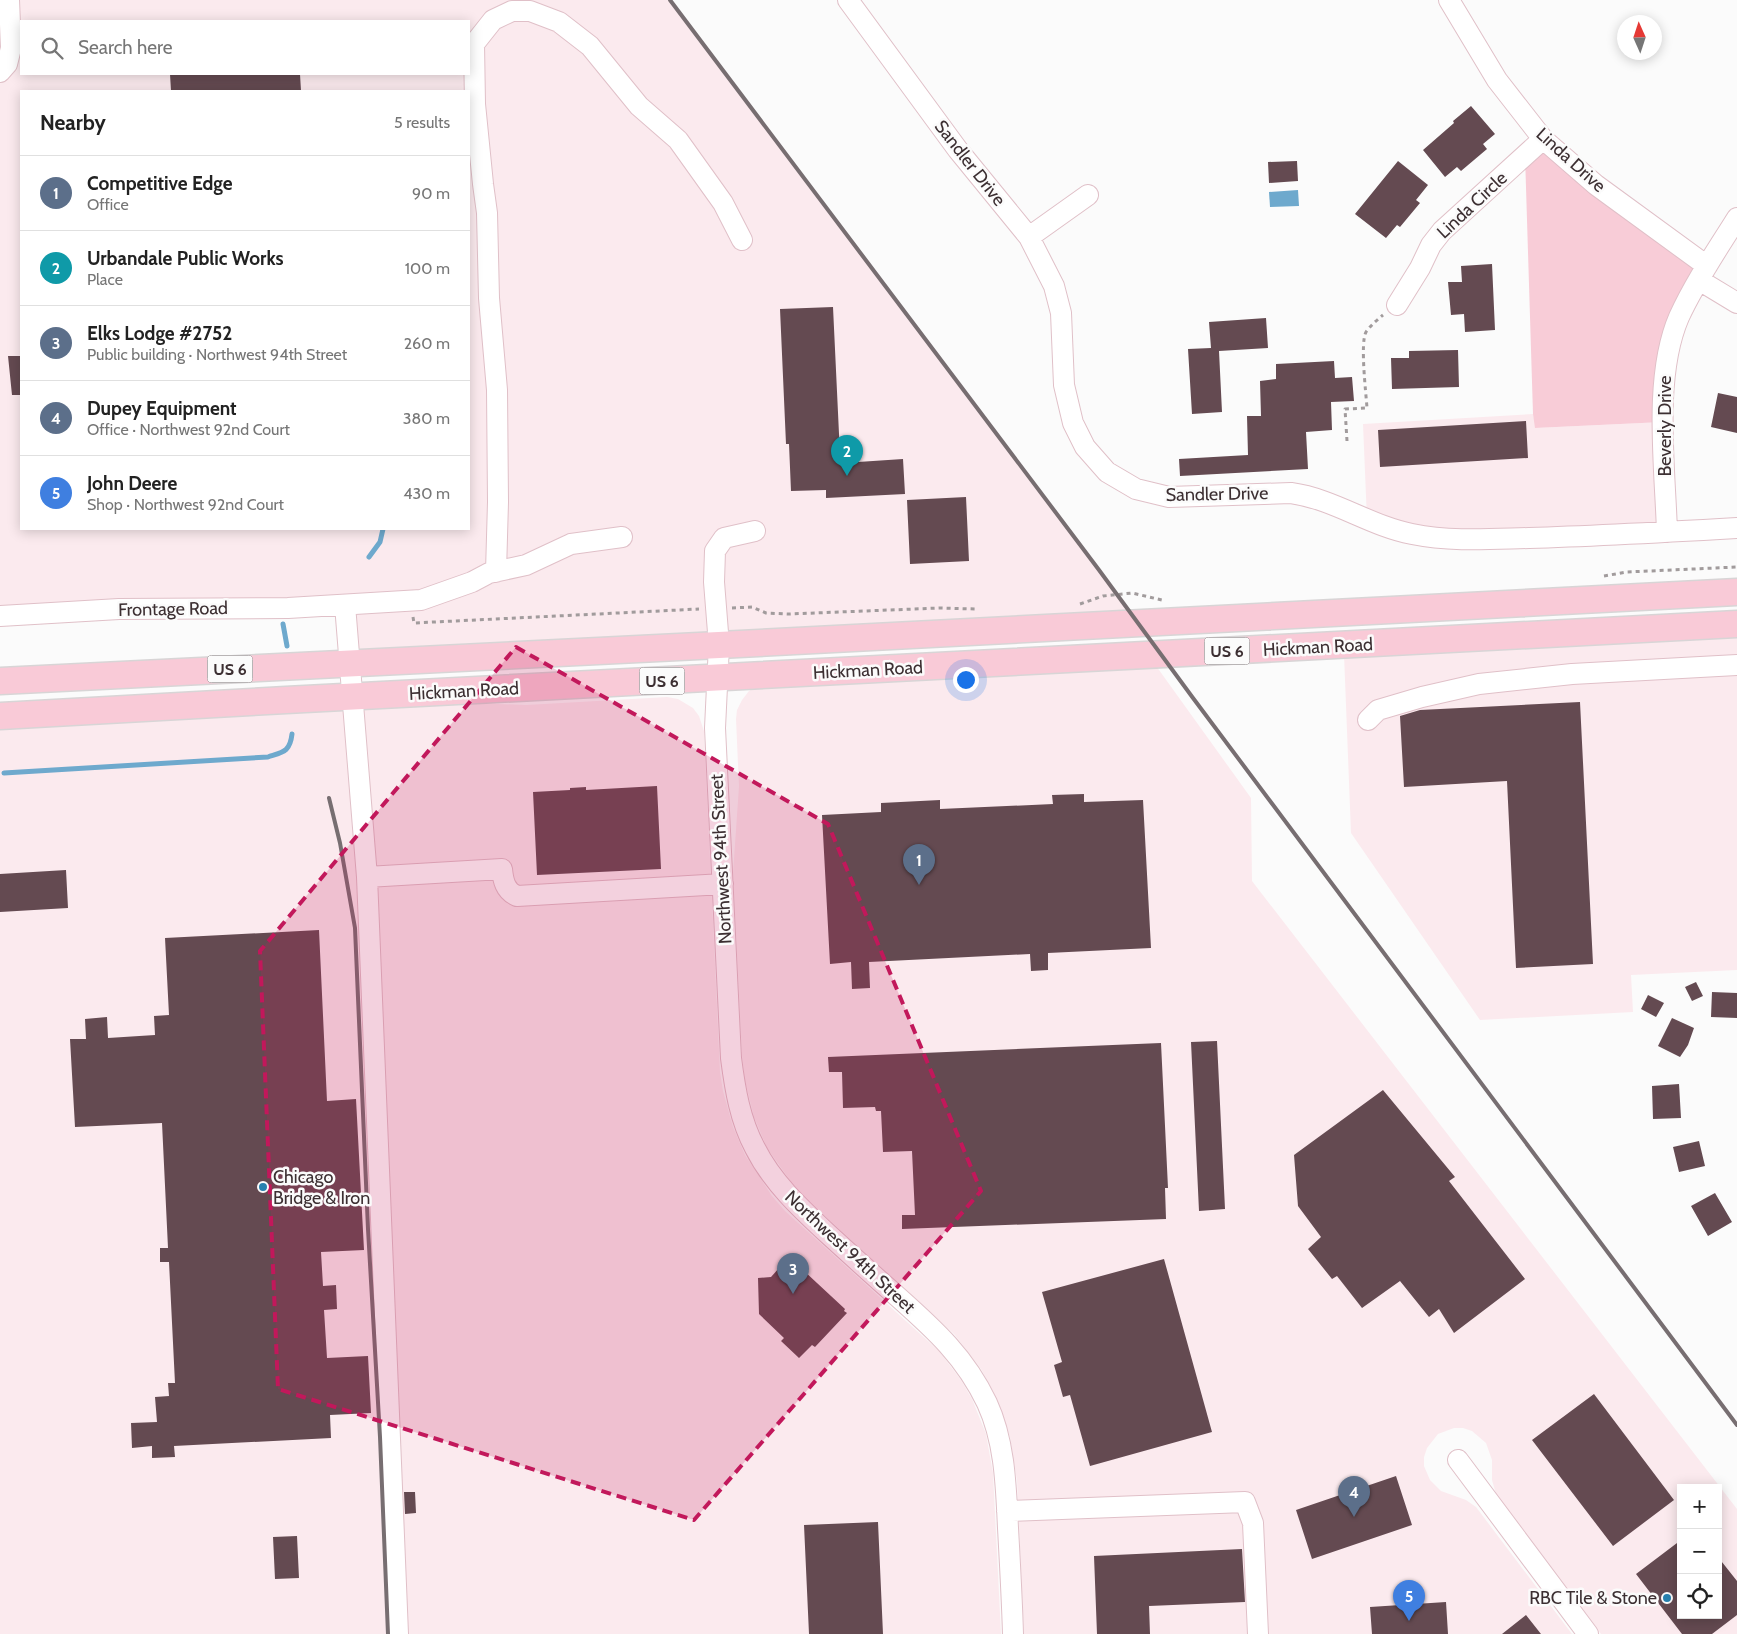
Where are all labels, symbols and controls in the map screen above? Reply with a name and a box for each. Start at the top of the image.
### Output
north arrow [1617,15,1662,60]
search box [20,20,470,75]
icon: search [38,34,66,62]
text: Search here [78,36,172,59]
text: Nearby [40,110,106,135]
text: 5 results [394,113,450,132]
street label: Sandler Drive [930,116,1010,210]
street label: Linda Drive [1532,123,1610,197]
street label: Linda Circle [1432,167,1512,243]
text: Competitive Edge [87,172,233,195]
text: 1 [53,184,59,203]
text: 90 m [412,184,450,203]
text: Office [87,195,129,214]
text: Urbandale Public Works [87,247,284,270]
text: 2 [52,259,60,278]
text: 100 m [405,259,450,278]
text: Place [87,270,123,289]
text: Elks Lodge #2752 [87,322,232,345]
text: 3 [52,334,60,353]
text: 260 m [404,334,450,353]
text: Public building · Northwest 94th Street [87,345,347,364]
street label: Beverly Drive [1654,375,1676,477]
text: Dupey Equipment [87,397,237,420]
text: 4 [51,409,61,428]
text: 380 m [403,409,450,428]
text: Office · Northwest 92nd Court [87,420,290,439]
pin: 2 [831,435,863,476]
text: John Deere [87,472,177,495]
street label: Sandler Drive [1165,482,1269,506]
text: 5 [52,484,60,503]
text: 430 m [403,484,450,503]
text: Shop · Northwest 92nd Court [87,495,284,514]
street label: Frontage Road [118,597,228,621]
street label: Hickman Road [1262,633,1374,661]
road number: US 6 [1204,637,1250,664]
road number: US 6 [208,656,252,682]
street label: Hickman Road [812,656,924,684]
your location [953,667,979,693]
road number: US 6 [640,668,684,694]
street label: Hickman Road [408,677,520,705]
street label: Northwest 94th Street [706,773,736,945]
pin: 1 [903,844,935,885]
place label: Chicago Bridge & Iron [273,1166,370,1209]
marker: Chicago Bridge & Iron [257,1181,269,1193]
street label: Northwest 94th Street [780,1186,920,1318]
pin: 3 [777,1253,809,1294]
pin: 4 [1338,1476,1370,1517]
map controls [1677,1484,1722,1619]
button: + [1677,1484,1722,1529]
button: − [1677,1529,1722,1574]
button: locate [1677,1574,1722,1619]
pin: 5 [1393,1580,1425,1621]
place label: RBC Tile & Stone [1529,1587,1657,1609]
marker: RBC Tile & Stone [1661,1592,1673,1604]

